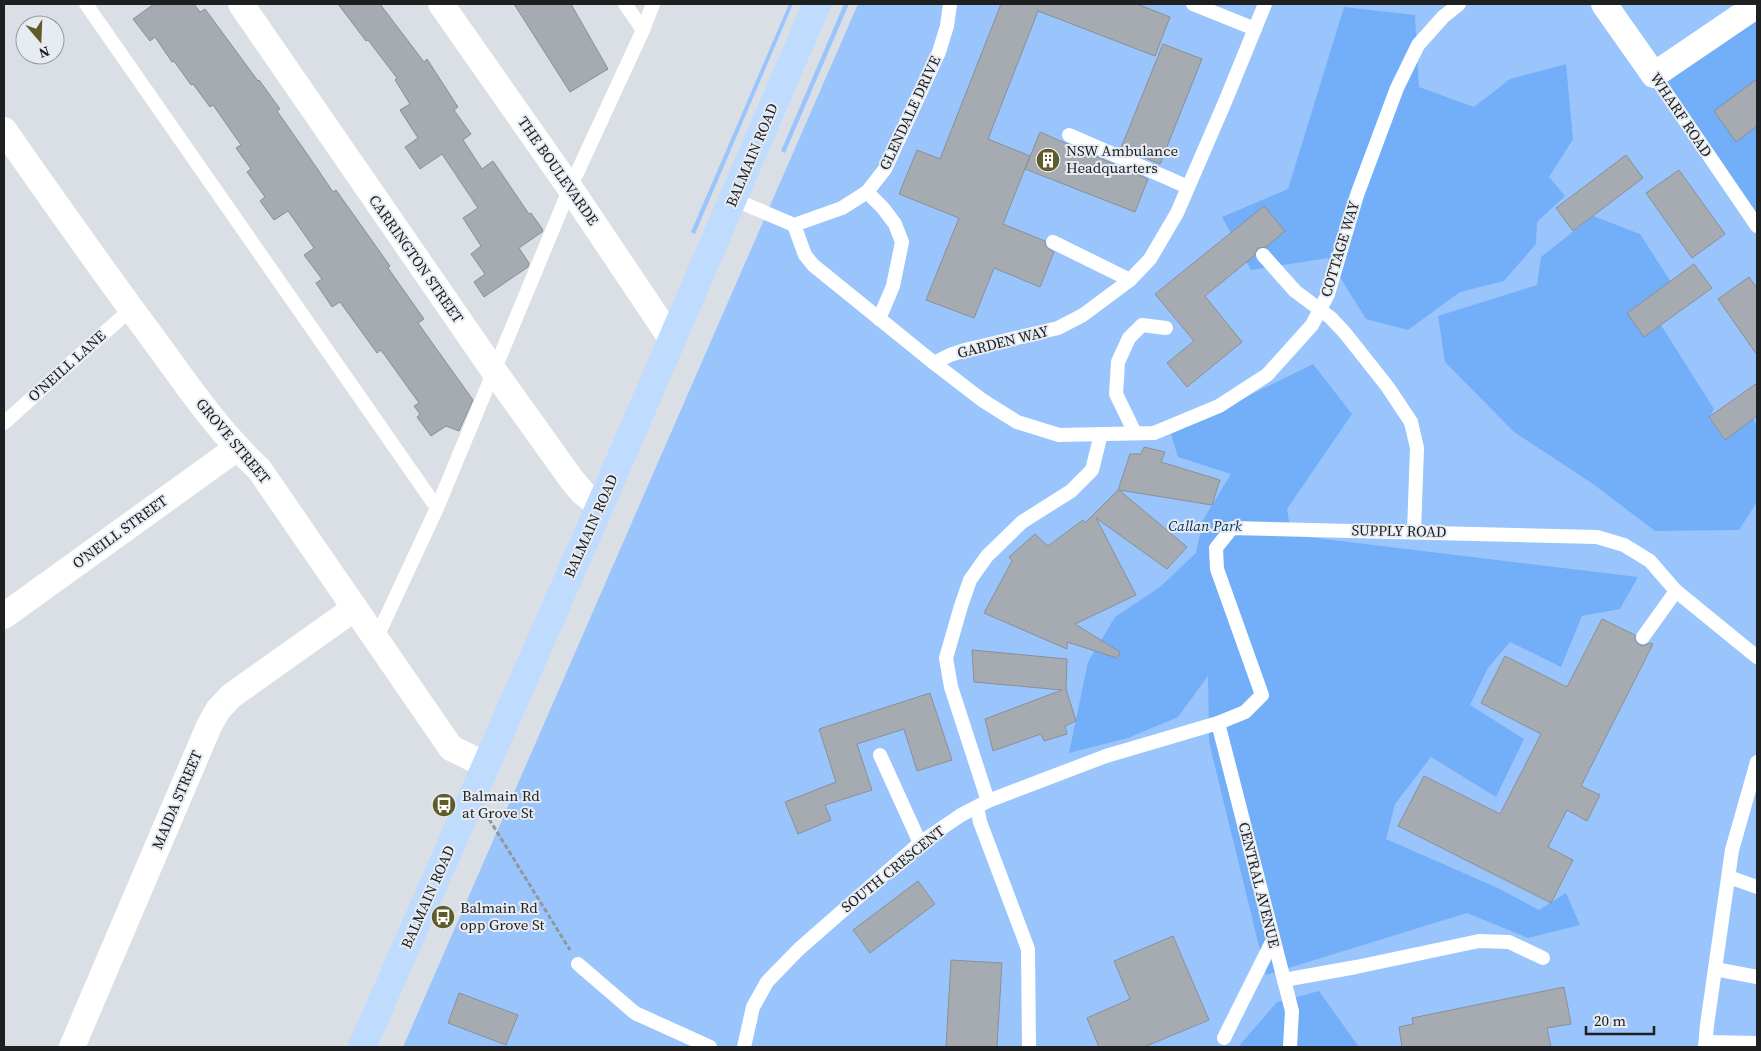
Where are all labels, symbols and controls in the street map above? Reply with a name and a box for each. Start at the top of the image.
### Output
north arrow [15,15,65,65]
text: N [36,41,52,63]
street label: GLENDALE DRIVE [874,52,945,173]
street label: WHARF ROAD [1645,68,1718,161]
street label: BALMAIN ROAD [720,100,783,210]
street label: THE BOULEVARDE [513,112,604,229]
place label: NSW Ambulance Headquarters [1066,140,1178,178]
building icon: NSW Ambulance Headquarters [1035,147,1061,173]
street label: CARRINGTON STREET [364,190,469,327]
street label: COTTAGE WAY [1315,198,1364,300]
street label: GARDEN WAY [955,320,1051,363]
street label: O'NEILL LANE [23,325,110,406]
street label: GROVE STREET [191,393,275,488]
street label: BALMAIN ROAD [558,471,623,581]
street label: O'NEILL STREET [68,490,172,573]
park label: Callan Park [1168,515,1243,536]
street label: SUPPLY ROAD [1351,519,1447,542]
street label: MAIDA STREET [146,747,207,853]
place label: Balmain Rd at Grove St [462,785,540,823]
bus stop icon: Balmain Rd at Grove St [431,792,457,818]
street label: SOUTH CRESCENT [836,820,949,917]
street label: CENTRAL AVENUE [1234,820,1285,950]
street label: BALMAIN ROAD [395,842,460,952]
place label: Balmain Rd opp Grove St [460,897,545,935]
bus stop icon: Balmain Rd opp Grove St [430,904,456,930]
scale bar [1586,1004,1654,1036]
text: 20 m [1594,1010,1626,1031]

